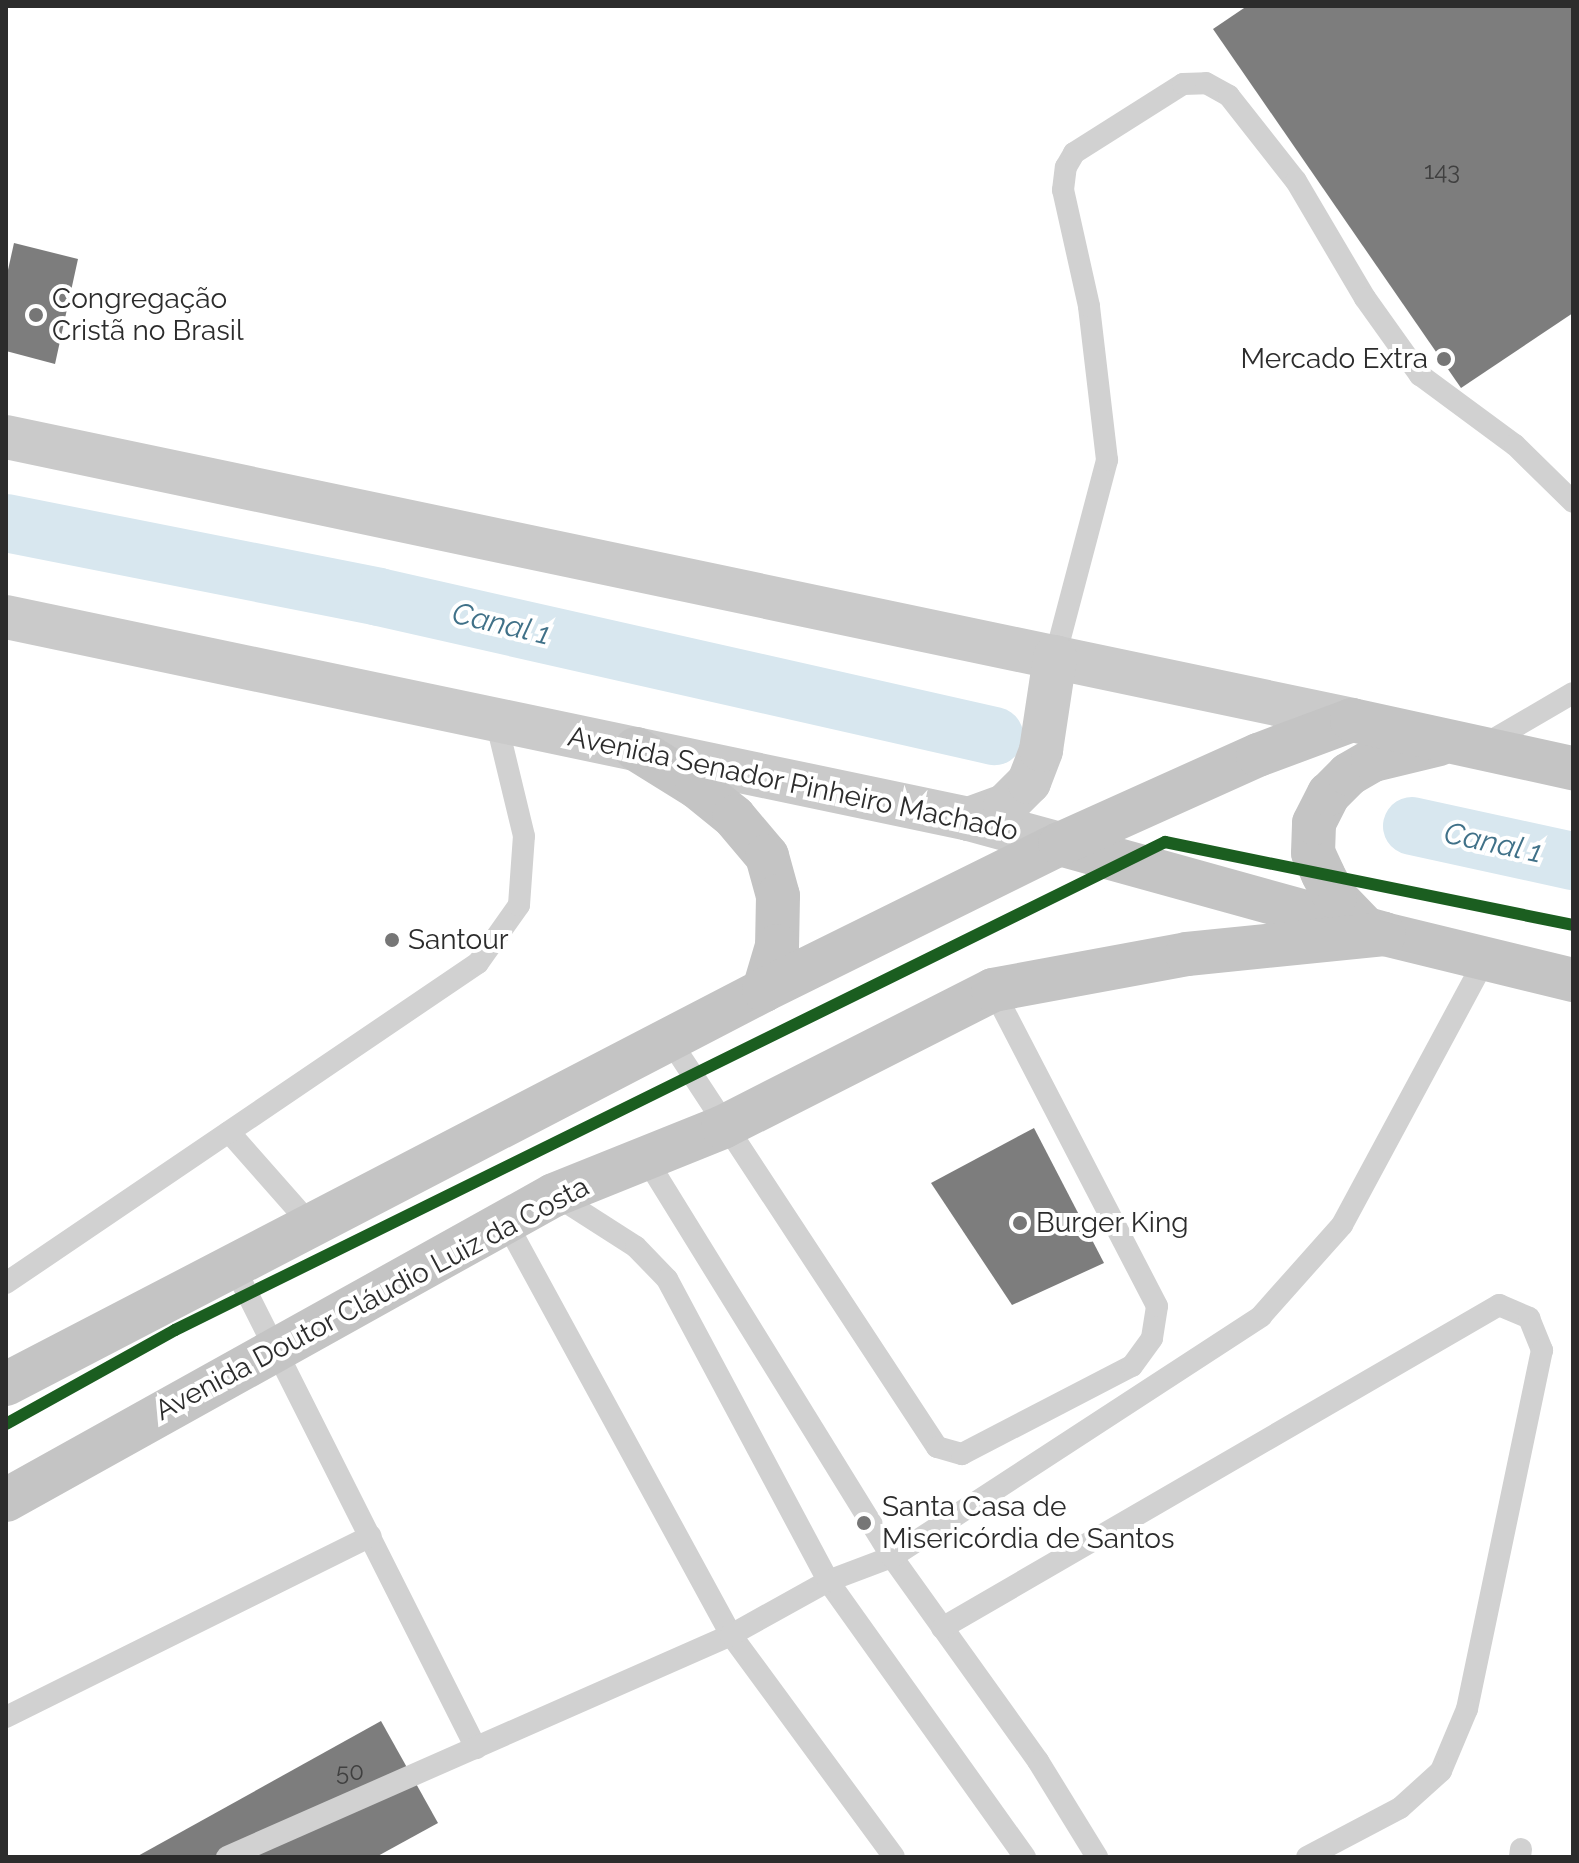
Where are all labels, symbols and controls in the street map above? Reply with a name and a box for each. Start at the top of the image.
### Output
house number: 143 [1424,157,1460,185]
place label: Congregação Cristã no Brasil [52,282,243,348]
marker: Congregação Cristã no Brasil [27,306,45,324]
place label: Mercado Extra [1240,342,1428,376]
marker: Mercado Extra [1435,350,1453,368]
water label: Canal 1 [448,595,554,653]
street label: Avenida Senador Pinheiro Machado [565,720,1021,848]
water label: Canal 1 [1440,815,1546,871]
place label: Santour [408,923,509,957]
marker: Santour [383,931,401,949]
street label: Avenida Doutor Cláudio Luiz da Costa [149,1170,595,1428]
place label: Burger King [1036,1206,1189,1240]
marker: Burger King [1011,1214,1029,1232]
place label: Santa Casa de Misericórdia de Santos [882,1490,1175,1556]
marker: Santa Casa de Misericórdia de Santos [853,1512,875,1534]
house number: 50 [336,1758,364,1786]

